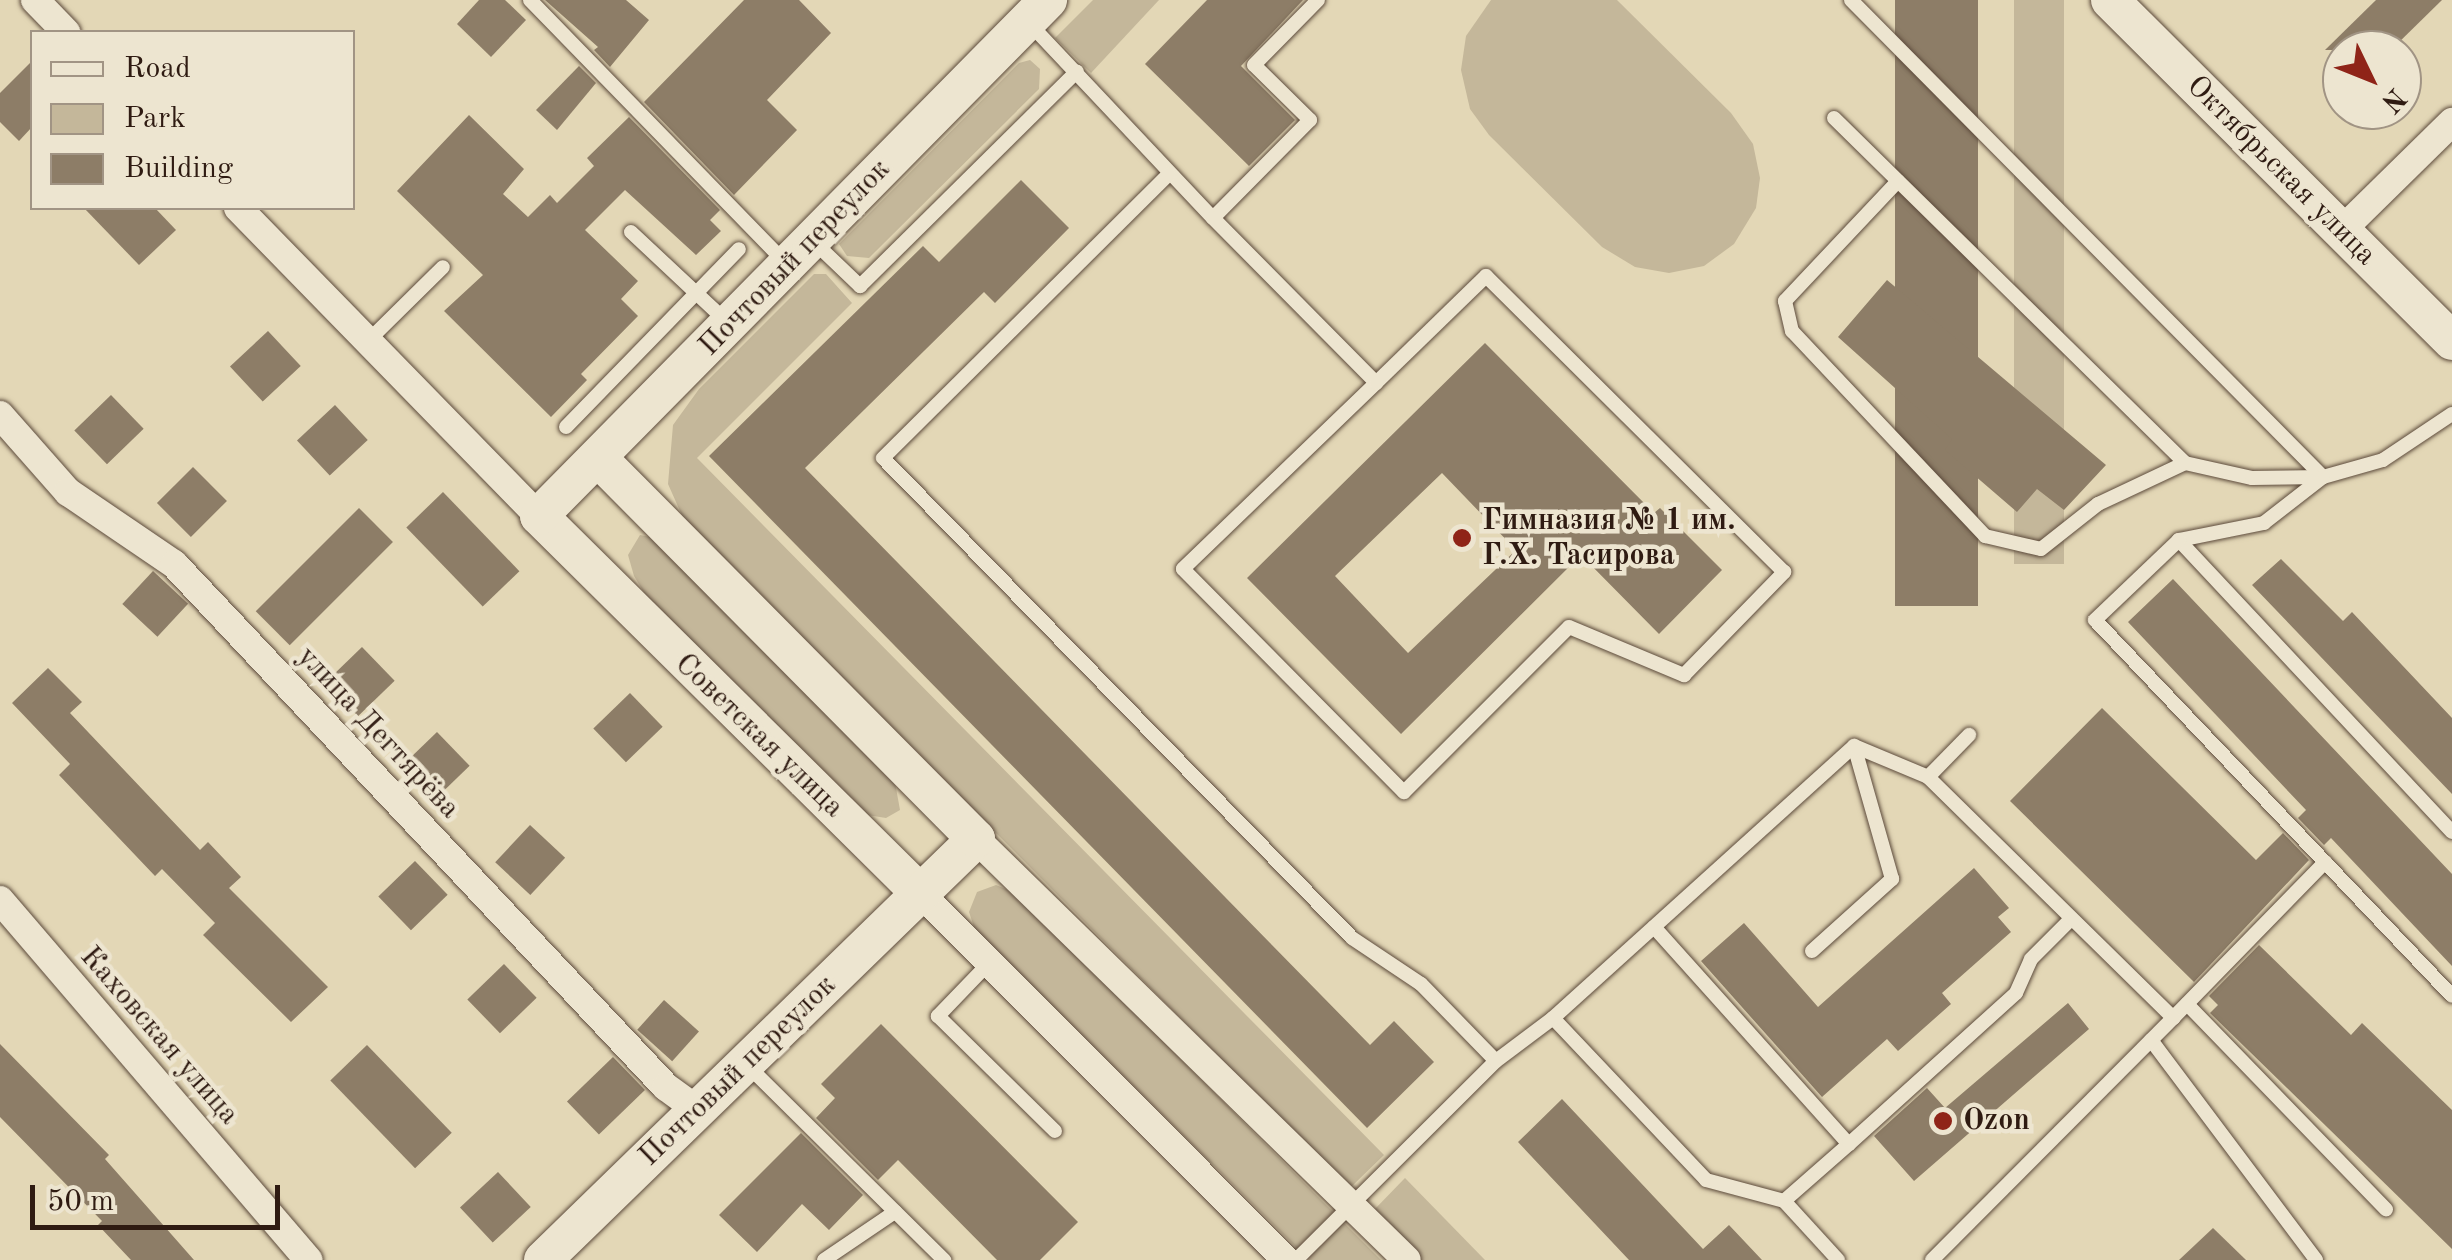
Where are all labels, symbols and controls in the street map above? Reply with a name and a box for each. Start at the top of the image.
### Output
legend [30,30,355,210]
north arrow [2322,30,2422,130]
text: Road [124,54,191,84]
street label: Октябрьская улица [2178,68,2384,274]
text: N [2375,82,2410,116]
text: Park [124,104,186,134]
street label: Почтовый переулок [692,152,898,364]
text: Building [124,154,233,184]
place label: Гимназия № 1 им. Г.Х. Тасирова [1482,503,1736,574]
marker: Гимназия № 1 им. Г.Х. Тасирова [1451,527,1473,549]
street label: улица Дегтярёва [289,639,467,827]
street label: Советская улица [667,646,851,826]
street label: Каховская улица [72,939,246,1133]
street label: Почтовый переулок [632,968,844,1174]
place label: Ozon [1963,1103,2030,1139]
marker: Ozon [1932,1110,1954,1132]
scale bar [35,1165,285,1227]
text: 50 m [47,1187,114,1217]

